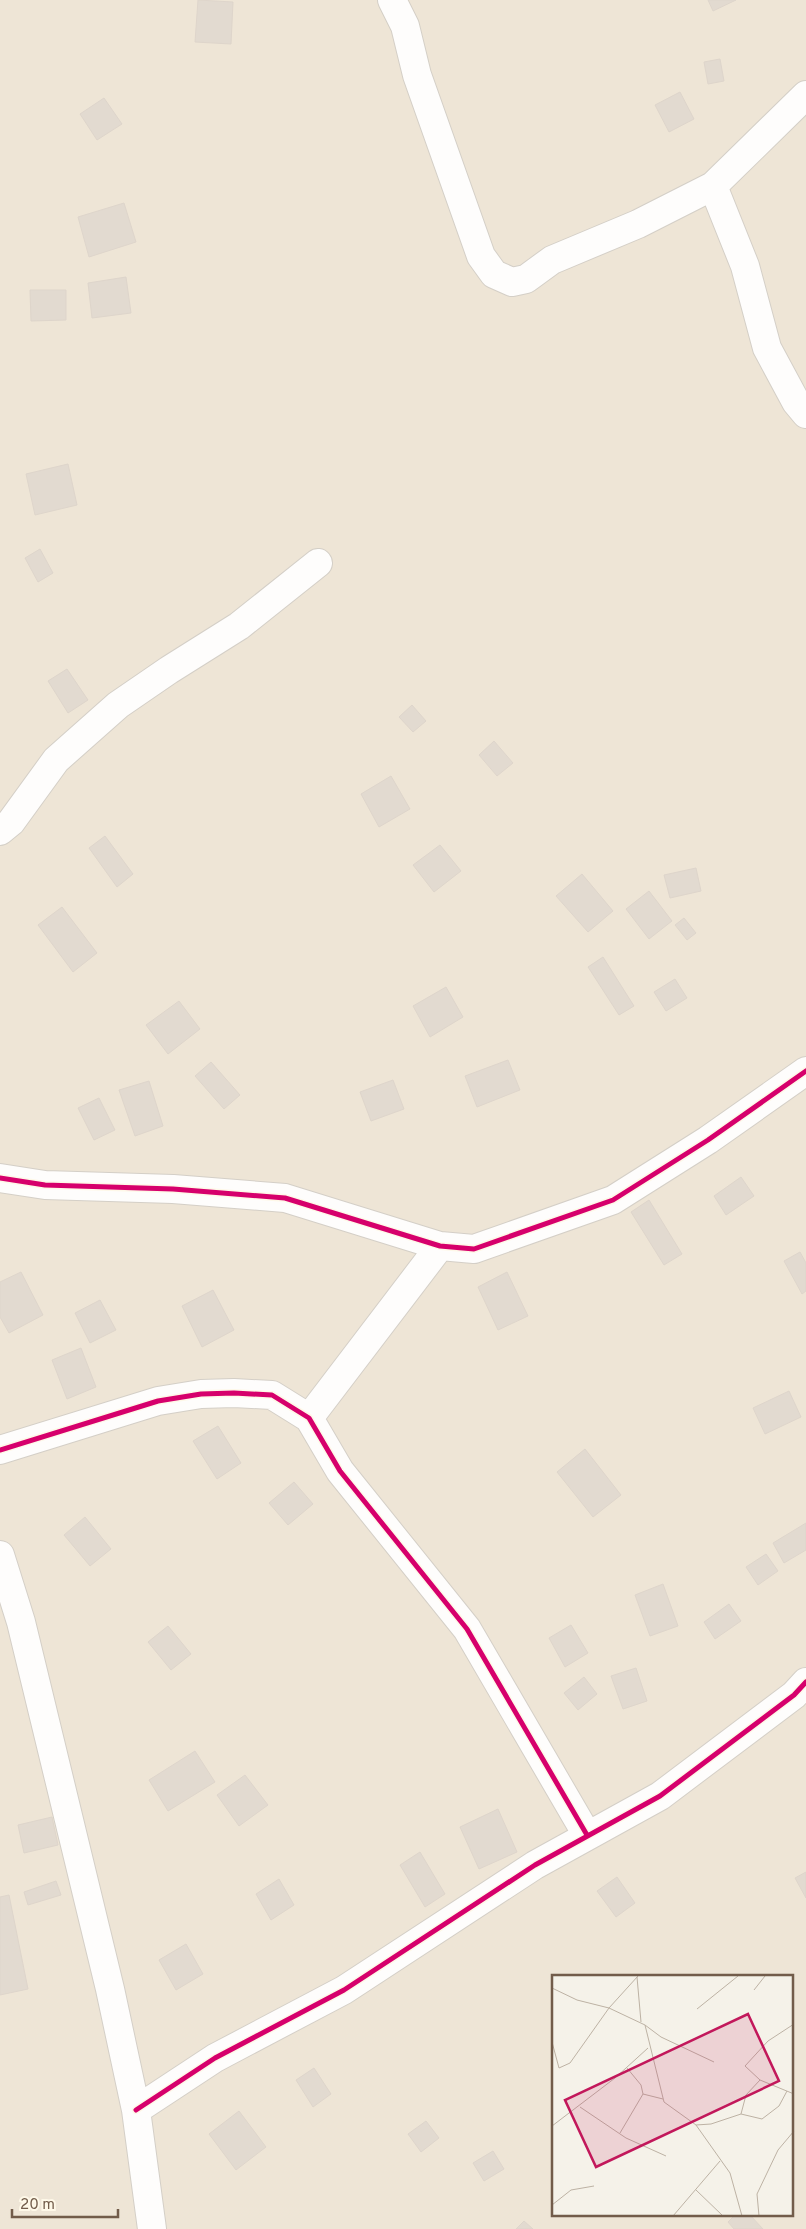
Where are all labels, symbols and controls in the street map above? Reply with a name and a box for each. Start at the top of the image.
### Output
inset map [552,1975,794,2216]
scale bar [12,2186,119,2218]
text: 20 m [20,2196,55,2215]

